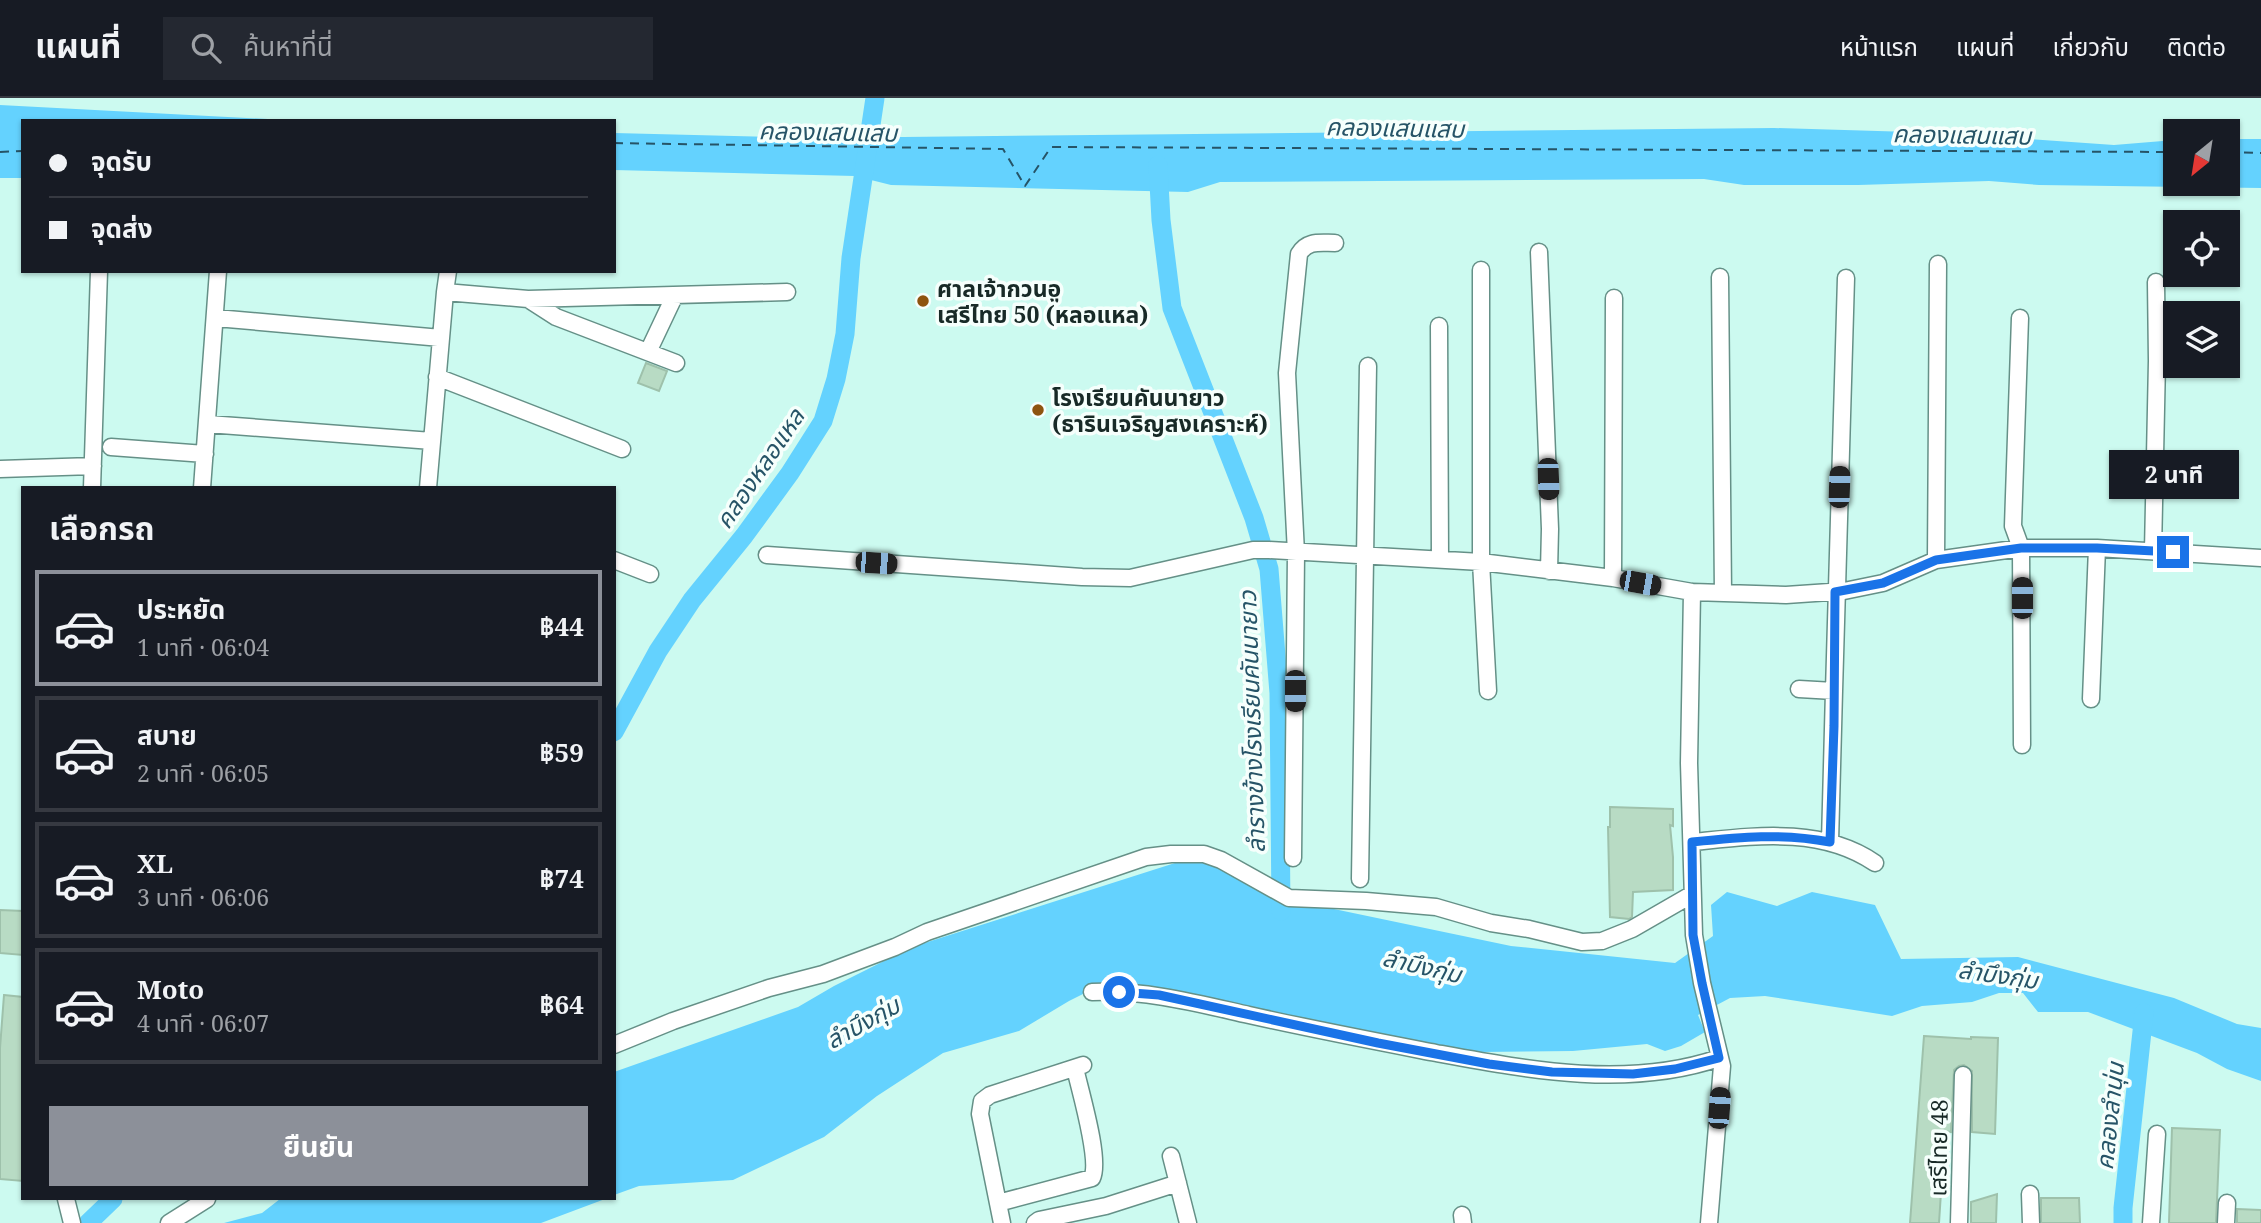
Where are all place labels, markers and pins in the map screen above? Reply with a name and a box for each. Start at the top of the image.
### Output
place label: ศาลเจ้ากวนอู เสรีไทย 50 (หลอแหล) [937,272,1149,330]
marker: ศาลเจ้ากวนอู เสรีไทย 50 (หลอแหล) [915,293,931,309]
place label: โรงเรียนคันนายาว (ธารินเจริญสงเคราะห์) [1052,381,1268,439]
marker: โรงเรียนคันนายาว (ธารินเจริญสงเคราะห์) [1030,402,1046,418]

